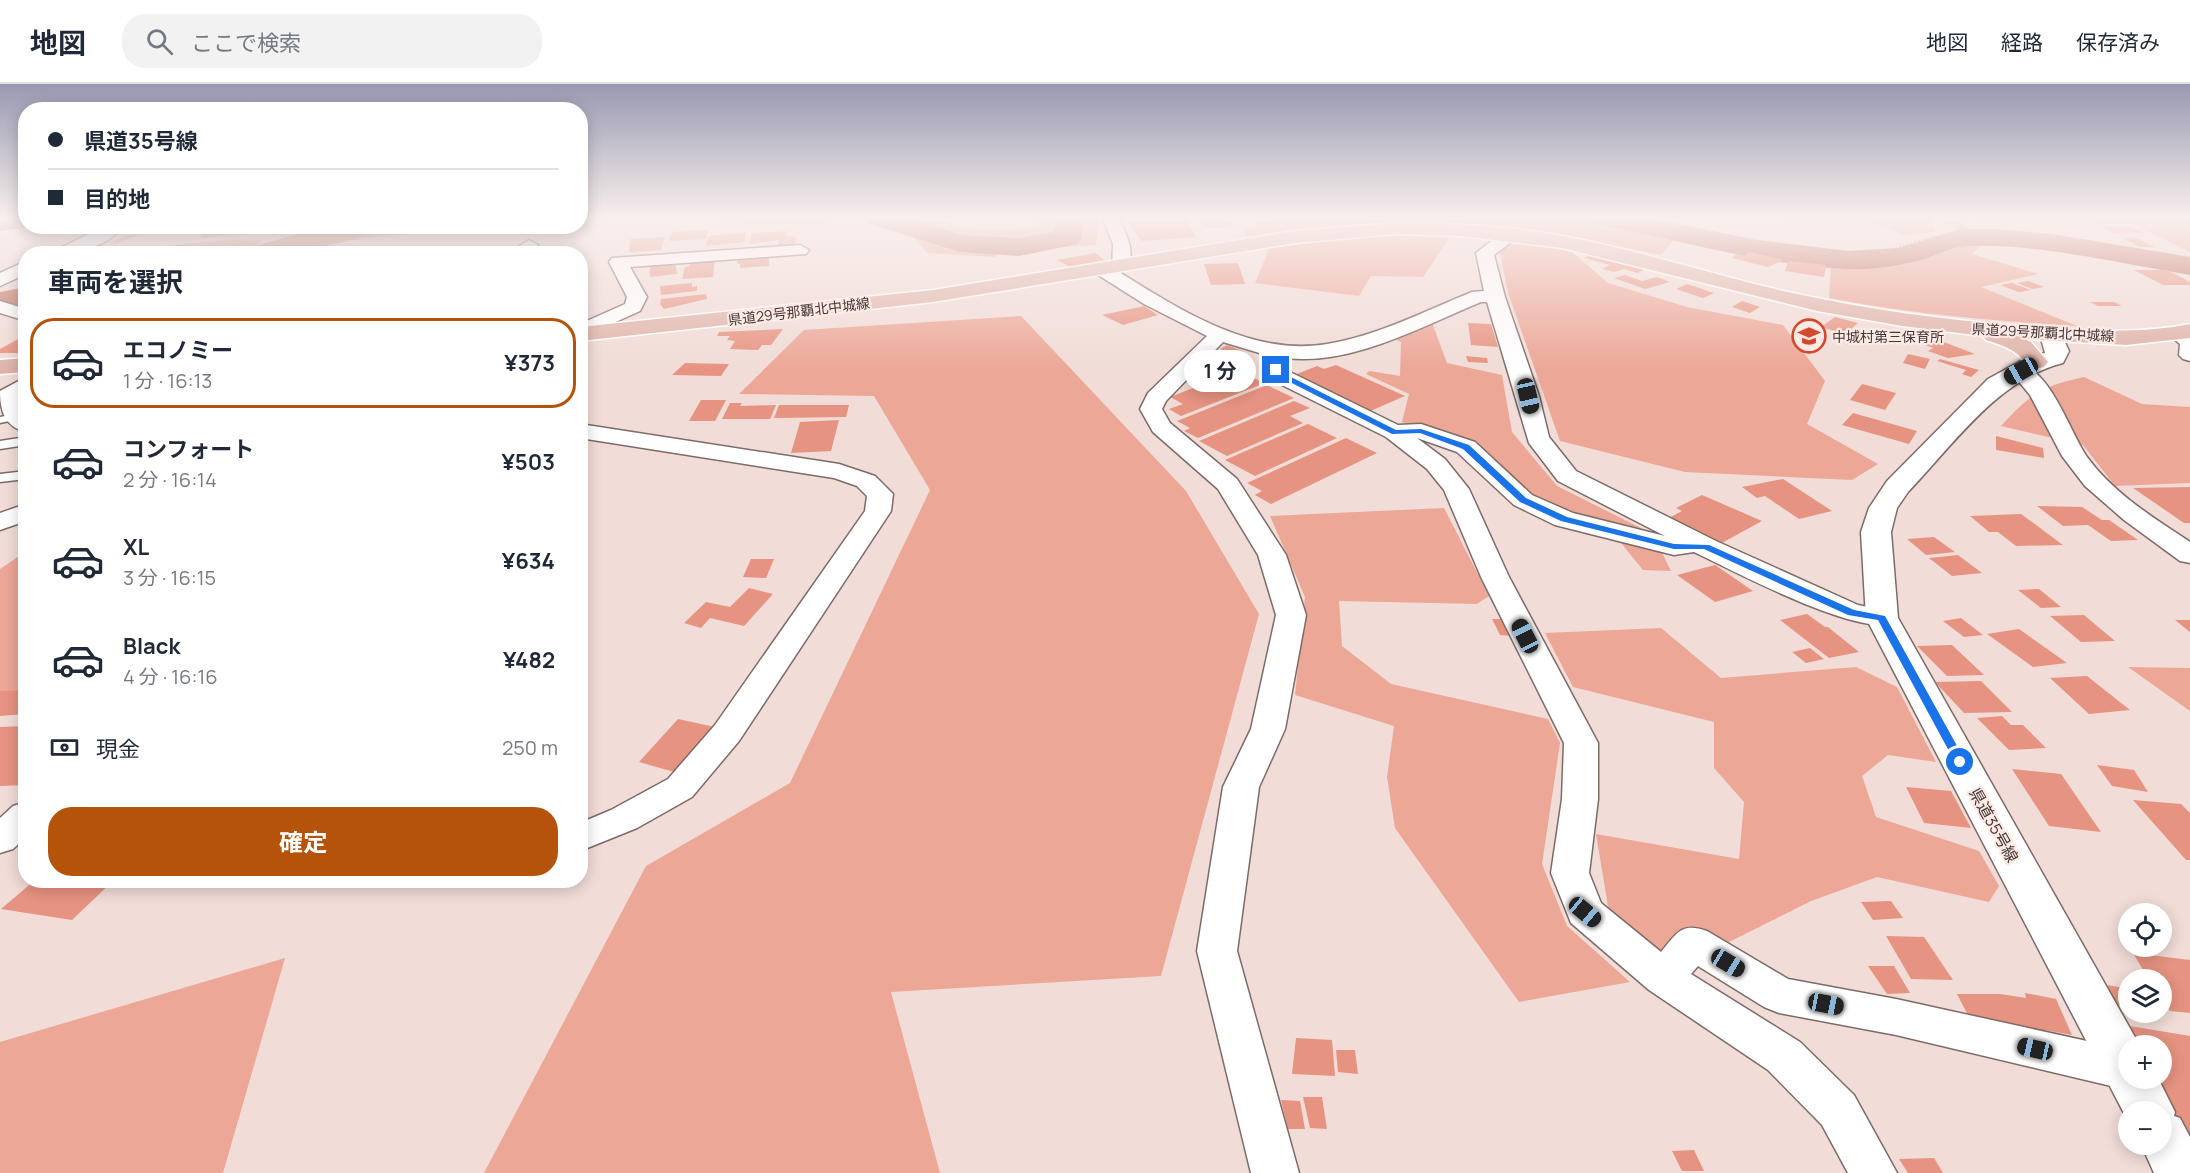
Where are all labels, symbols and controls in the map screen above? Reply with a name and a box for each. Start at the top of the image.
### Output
search box [122,14,542,68]
text: 地図 [30,23,86,61]
icon: search [143,25,176,58]
text: ここで検索 [191,28,301,58]
text: 地図 [1926,28,1968,56]
text: 経路 [2001,28,2043,56]
text: 保存済み [2076,28,2160,56]
text: 県道35号線 [84,126,198,156]
text: 目的地 [84,184,150,214]
text: 車両を選択 [48,263,183,300]
street label: 県道29号那覇北中城線 [727,293,871,329]
school or university icon: 中城村第三保育所 [1791,318,1827,354]
street label: 県道29号那覇北中城線 [1971,319,2115,345]
place label: 中城村第三保育所 [1832,327,1944,346]
text: エコノミー [123,335,233,365]
icon: car [51,336,105,390]
text: ¥373 [504,348,555,378]
callout: 1 分 [1183,349,1255,391]
car [2001,354,2041,388]
route end [1262,356,1289,383]
text: 1 分 [1204,357,1236,384]
text: 1 分 · 16:13 [123,367,212,394]
car [1515,376,1541,416]
text: コンフォート [123,434,254,464]
icon: car [51,435,105,489]
text: ¥503 [501,447,555,477]
text: 2 分 · 16:14 [123,466,217,493]
text: XL [123,532,149,562]
icon: car [51,534,105,588]
text: ¥634 [502,546,555,576]
text: 3 分 · 16:15 [123,564,216,591]
car [1509,616,1541,656]
text: Black [123,631,180,661]
icon: car [51,633,105,687]
text: ¥482 [503,645,555,675]
text: 4 分 · 16:16 [123,663,218,690]
icon: cash [48,731,81,764]
text: 現金 [96,734,140,764]
text: 250 m [502,734,558,761]
route start [1946,748,1973,775]
street label: 県道35号線 [1964,784,2024,866]
button: 確定 [48,807,558,876]
car [1565,894,1605,930]
map controls [2118,903,2172,1155]
button: locate [2118,903,2172,957]
car [1708,946,1748,980]
button: layers [2118,969,2172,1023]
car [1807,992,1845,1016]
button: + [2118,1035,2172,1089]
car [2015,1036,2055,1062]
button: − [2118,1101,2172,1155]

